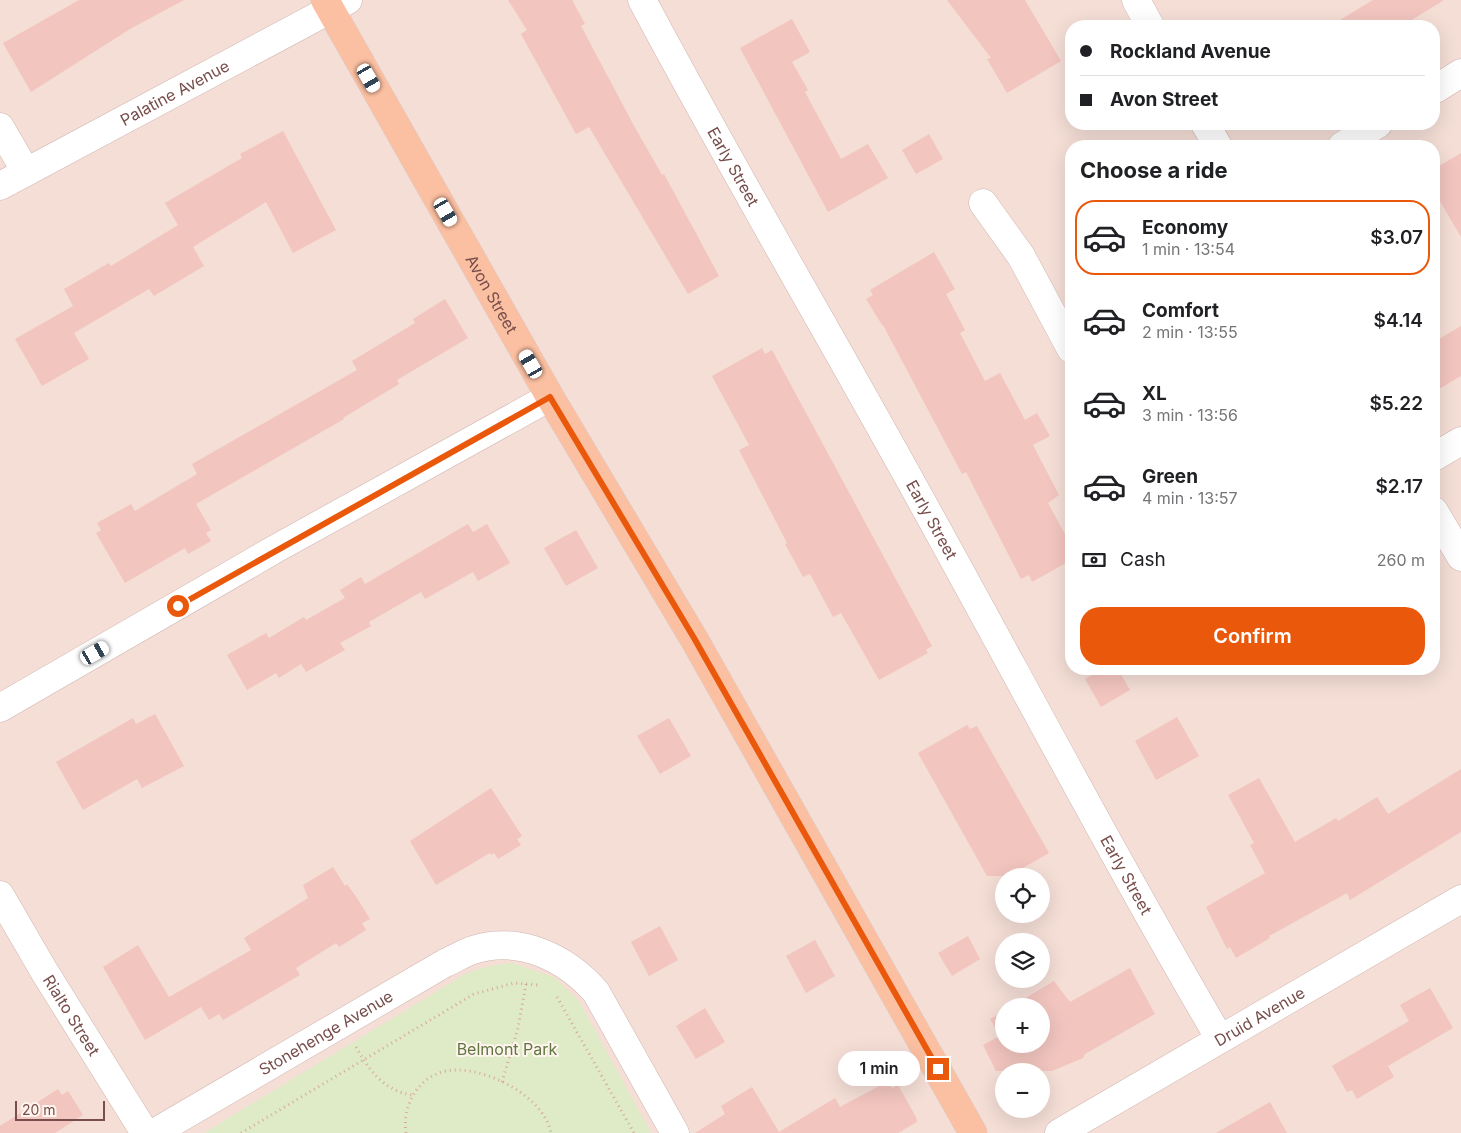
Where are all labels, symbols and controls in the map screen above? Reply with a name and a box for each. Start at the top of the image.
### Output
text: Rockland Avenue [1110,40,1271,63]
street label: Palatine Avenue [117,55,233,130]
car [355,61,382,95]
text: Avon Street [1110,88,1218,111]
street label: Early Street [703,124,763,210]
text: Choose a ride [1080,157,1228,183]
car [432,195,459,229]
icon: car [1082,215,1127,260]
text: Economy [1142,216,1228,239]
text: $3.07 [1370,226,1423,249]
text: 1 min · 13:54 [1142,239,1235,259]
street label: Avon Street [461,251,522,337]
icon: car [1082,298,1127,343]
text: Comfort [1142,299,1219,322]
text: $4.14 [1374,309,1423,332]
text: 2 min · 13:55 [1142,322,1238,342]
car [517,347,544,381]
icon: car [1082,381,1127,426]
text: XL [1142,382,1167,405]
text: $5.22 [1369,392,1423,415]
text: 3 min · 13:56 [1142,405,1238,425]
icon: car [1082,464,1127,509]
text: Green [1142,465,1198,488]
text: $2.17 [1375,475,1423,498]
street label: Early Street [902,477,962,563]
text: 4 min · 13:57 [1142,488,1238,508]
icon: cash [1080,546,1108,574]
text: Cash [1120,548,1166,571]
text: 260 m [1377,550,1425,570]
route start [167,595,189,617]
button: Confirm [1080,607,1425,665]
car [78,639,111,667]
street label: Early Street [1096,832,1156,918]
map controls [995,868,1050,1118]
button: locate [995,868,1050,923]
button: layers [995,933,1050,988]
street label: Rialto Street [39,971,104,1059]
street label: Druid Avenue [1211,982,1308,1050]
street label: Stonehenge Avenue [255,986,396,1080]
button: + [995,998,1050,1053]
park label: Belmont Park [457,1039,558,1059]
callout: 1 min [838,1052,920,1086]
text: 1 min [859,1058,899,1078]
route end [927,1058,949,1080]
button: − [995,1063,1050,1118]
scale bar [15,1098,105,1121]
text: 20 m [22,1101,56,1118]

